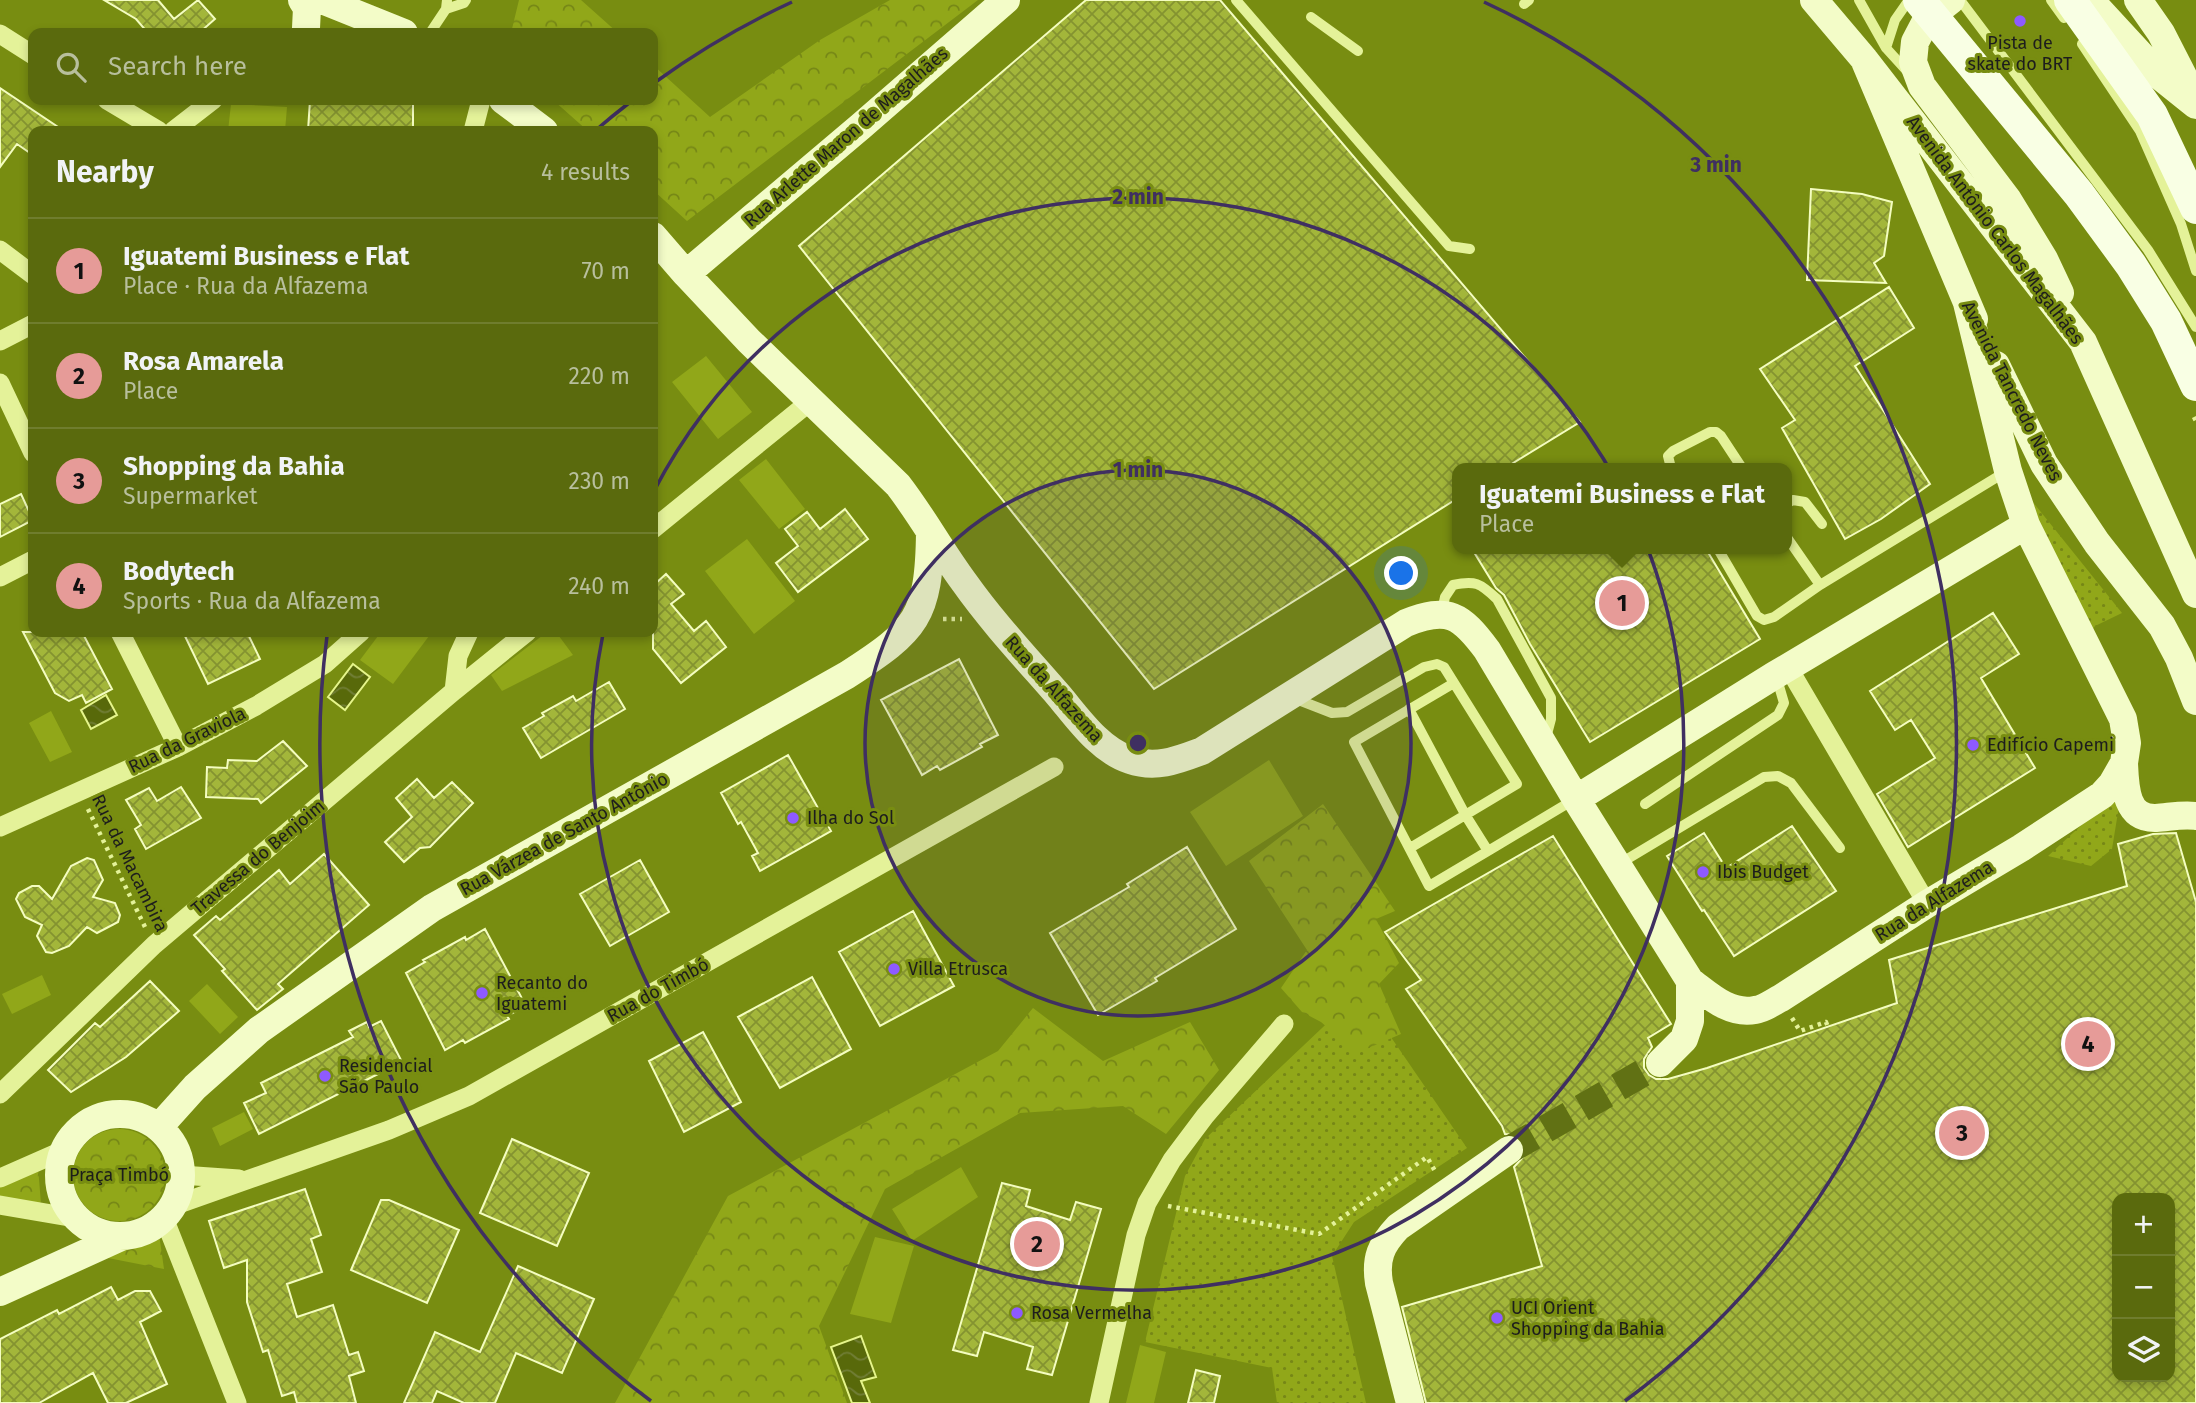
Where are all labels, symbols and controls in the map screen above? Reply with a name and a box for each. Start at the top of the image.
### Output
marker: Pista de skate do BRT [2012,13,2028,29]
search box [28,28,658,105]
place label: Pista de skate do BRT [1968,32,2073,75]
street label: Rua Arlette Maron de Magalhães [740,42,952,232]
icon: search [52,48,90,86]
text: Search here [108,51,247,82]
street label: Avenida Antônio Carlos Magalhães [1902,112,2088,348]
text: 3 min [1689,152,1742,178]
text: Nearby [56,154,154,190]
text: 4 results [541,158,630,186]
text: 2 min [1112,184,1164,210]
text: Iguatemi Business e Flat [123,241,409,272]
text: 1 [74,257,84,285]
text: 70 m [581,257,630,285]
text: Place · Rua da Alfazema [123,272,369,300]
street label: Avenida Tancredo Neves [1957,298,2067,484]
text: Rosa Amarela [123,346,284,377]
text: 2 [73,362,85,390]
text: 220 m [569,362,630,390]
text: Place [123,377,178,405]
text: Shopping da Bahia [123,451,345,482]
text: 1 min [1113,457,1163,483]
popup [1452,463,1792,554]
text: 3 [73,467,85,495]
text: 230 m [569,467,630,495]
text: Iguatemi Business e Flat [1479,479,1765,510]
text: Supermarket [123,482,258,510]
text: Place [1479,510,1534,538]
text: Bodytech [123,556,235,587]
your location [1384,556,1418,590]
text: 4 [73,572,86,600]
text: 240 m [568,572,630,600]
pin: 1 [1599,577,1645,629]
text: Sports · Rua da Alfazema [123,587,381,615]
street label: Rua da Alfazema [1001,631,1107,747]
street label: Rua da Graviola [125,702,249,778]
centre of rings [1126,731,1150,755]
place label: Edifício Capemi [1987,734,2114,756]
marker: Edifício Capemi [1965,737,1981,753]
street label: Rua Várzea de Santo Antônio [456,768,672,900]
street label: Rua da Macambira [87,791,173,935]
street label: Travessa do Benjoim [187,795,329,919]
place label: Ilha do Sol [807,807,894,829]
marker: Ilha do Sol [785,810,801,826]
street label: Rua da Alfazema [1871,856,1997,946]
place label: Ibis Budget [1717,861,1809,883]
marker: Ibis Budget [1695,864,1711,880]
street label: Rua do Timbó [603,953,713,1027]
place label: Villa Etrusca [908,958,1008,980]
marker: Villa Etrusca [886,961,902,977]
place label: Recanto do Iguatemi [496,972,588,1015]
marker: Recanto do Iguatemi [474,985,490,1001]
pin: 4 [2065,1018,2111,1070]
place label: Residencial São Paulo [339,1055,433,1098]
marker: Residencial São Paulo [317,1068,333,1084]
pin: 3 [1939,1107,1985,1159]
park label: Praça Timbó [69,1164,169,1186]
map controls [2112,1193,2175,1382]
button: + [2112,1193,2175,1256]
pin: 2 [1014,1218,1060,1270]
button: − [2112,1256,2175,1319]
place label: UCI Orient Shopping da Bahia [1511,1297,1665,1340]
place label: Rosa Vermelha [1031,1302,1152,1324]
marker: Rosa Vermelha [1009,1305,1025,1321]
marker: UCI Orient Shopping da Bahia [1489,1310,1505,1326]
button: layers [2112,1319,2175,1382]

